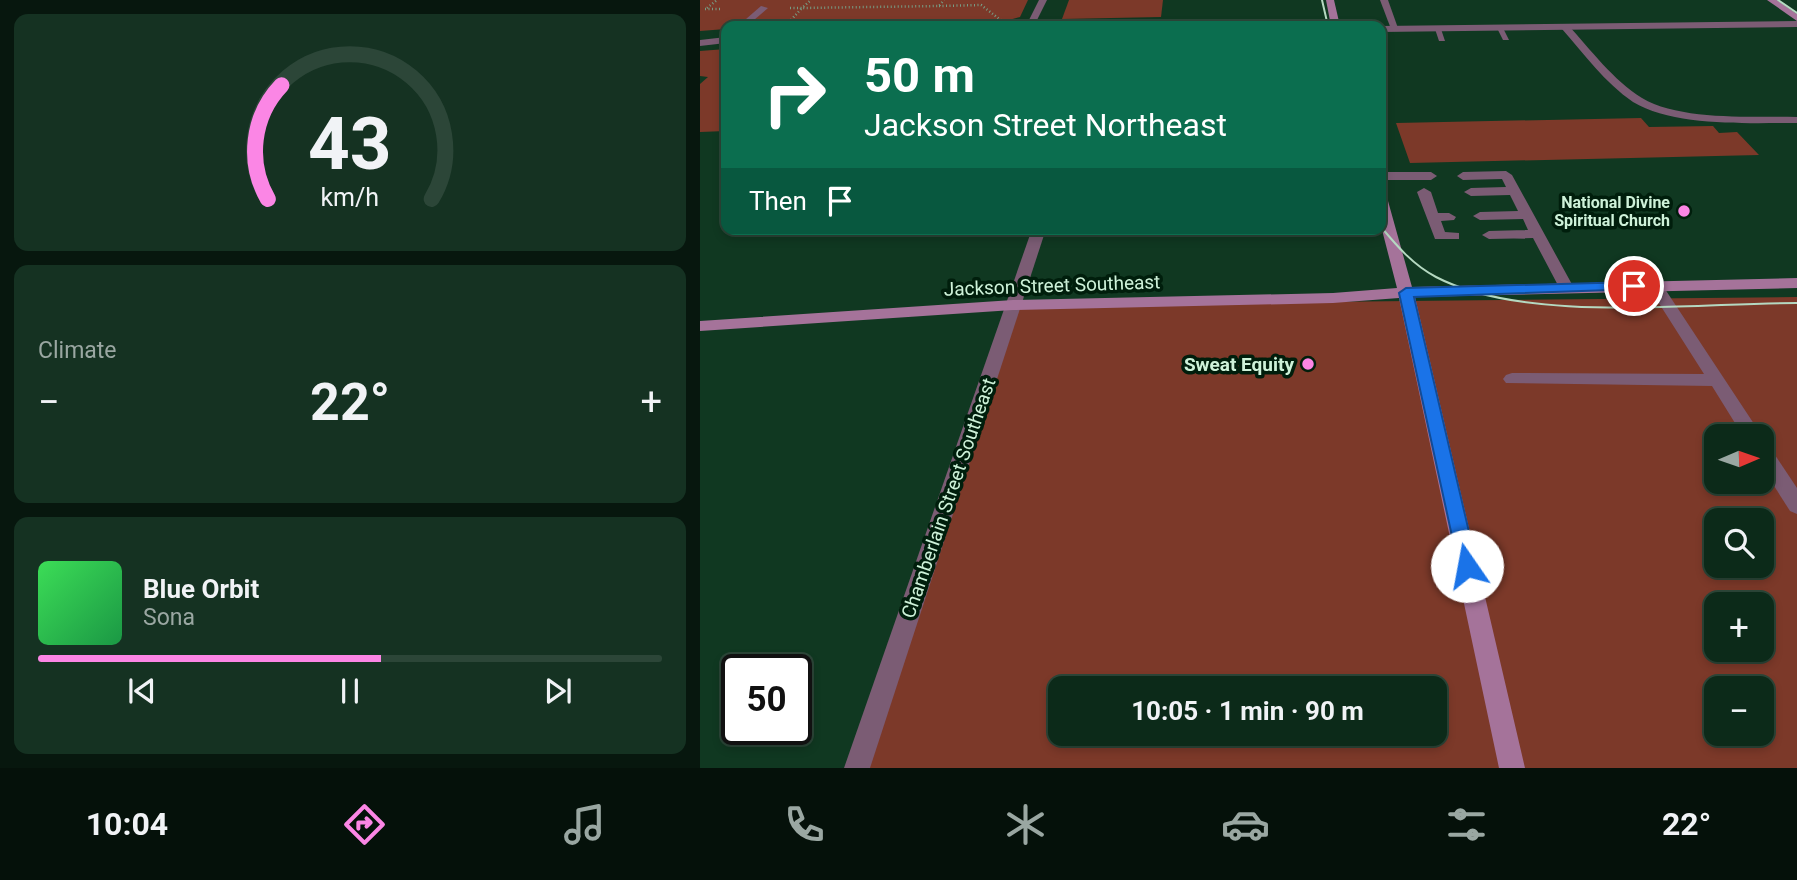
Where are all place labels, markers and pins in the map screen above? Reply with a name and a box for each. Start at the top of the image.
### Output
place label: National Divine Spiritual Church [1554,193,1670,230]
marker: National Divine Spiritual Church [1676,203,1692,219]
pin [1604,256,1664,316]
place label: Sweat Equity [1184,353,1294,376]
marker: Sweat Equity [1300,356,1316,372]

